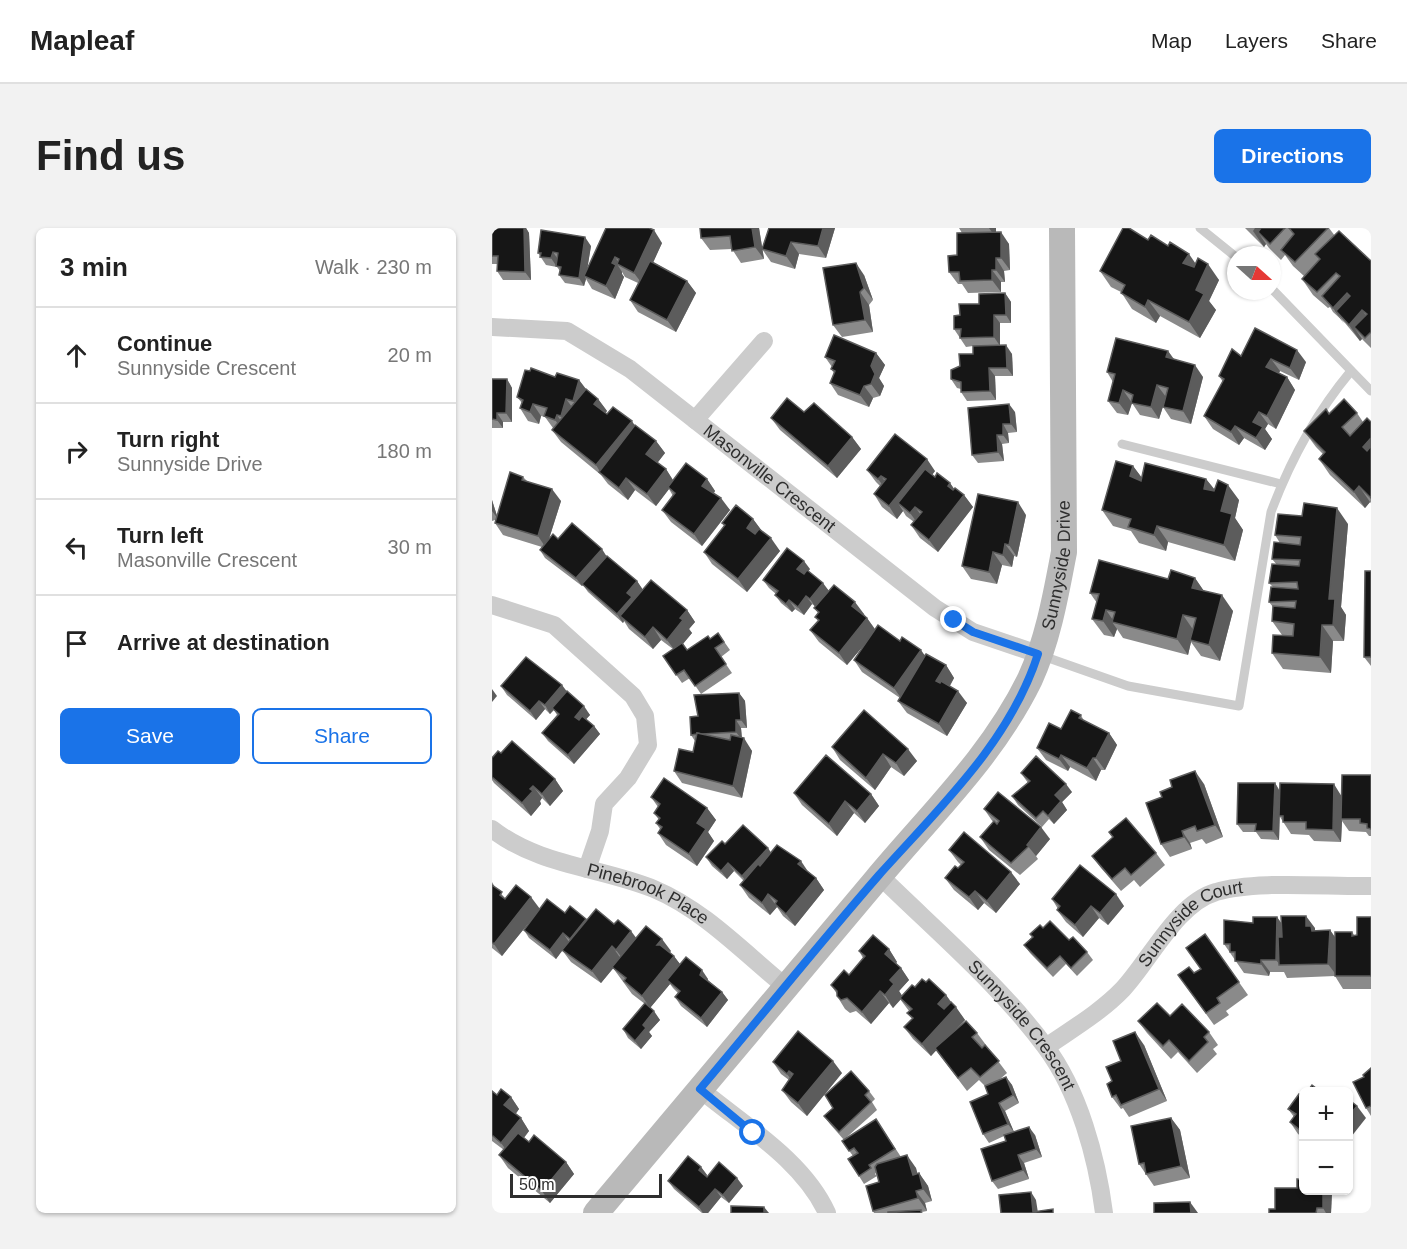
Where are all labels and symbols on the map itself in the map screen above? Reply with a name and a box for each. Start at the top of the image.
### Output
north arrow [1227,246,1281,300]
street label: Masonville Crescent [700,420,840,536]
street label: Sunnyside Drive [1038,500,1075,632]
route end [940,606,966,632]
street label: Pinebrook Place [585,859,713,929]
street label: Sunnyside Court [1134,877,1244,971]
street label: Sunnyside Crescent [964,956,1079,1093]
route start [739,1119,765,1145]
scale bar [510,1171,662,1198]

